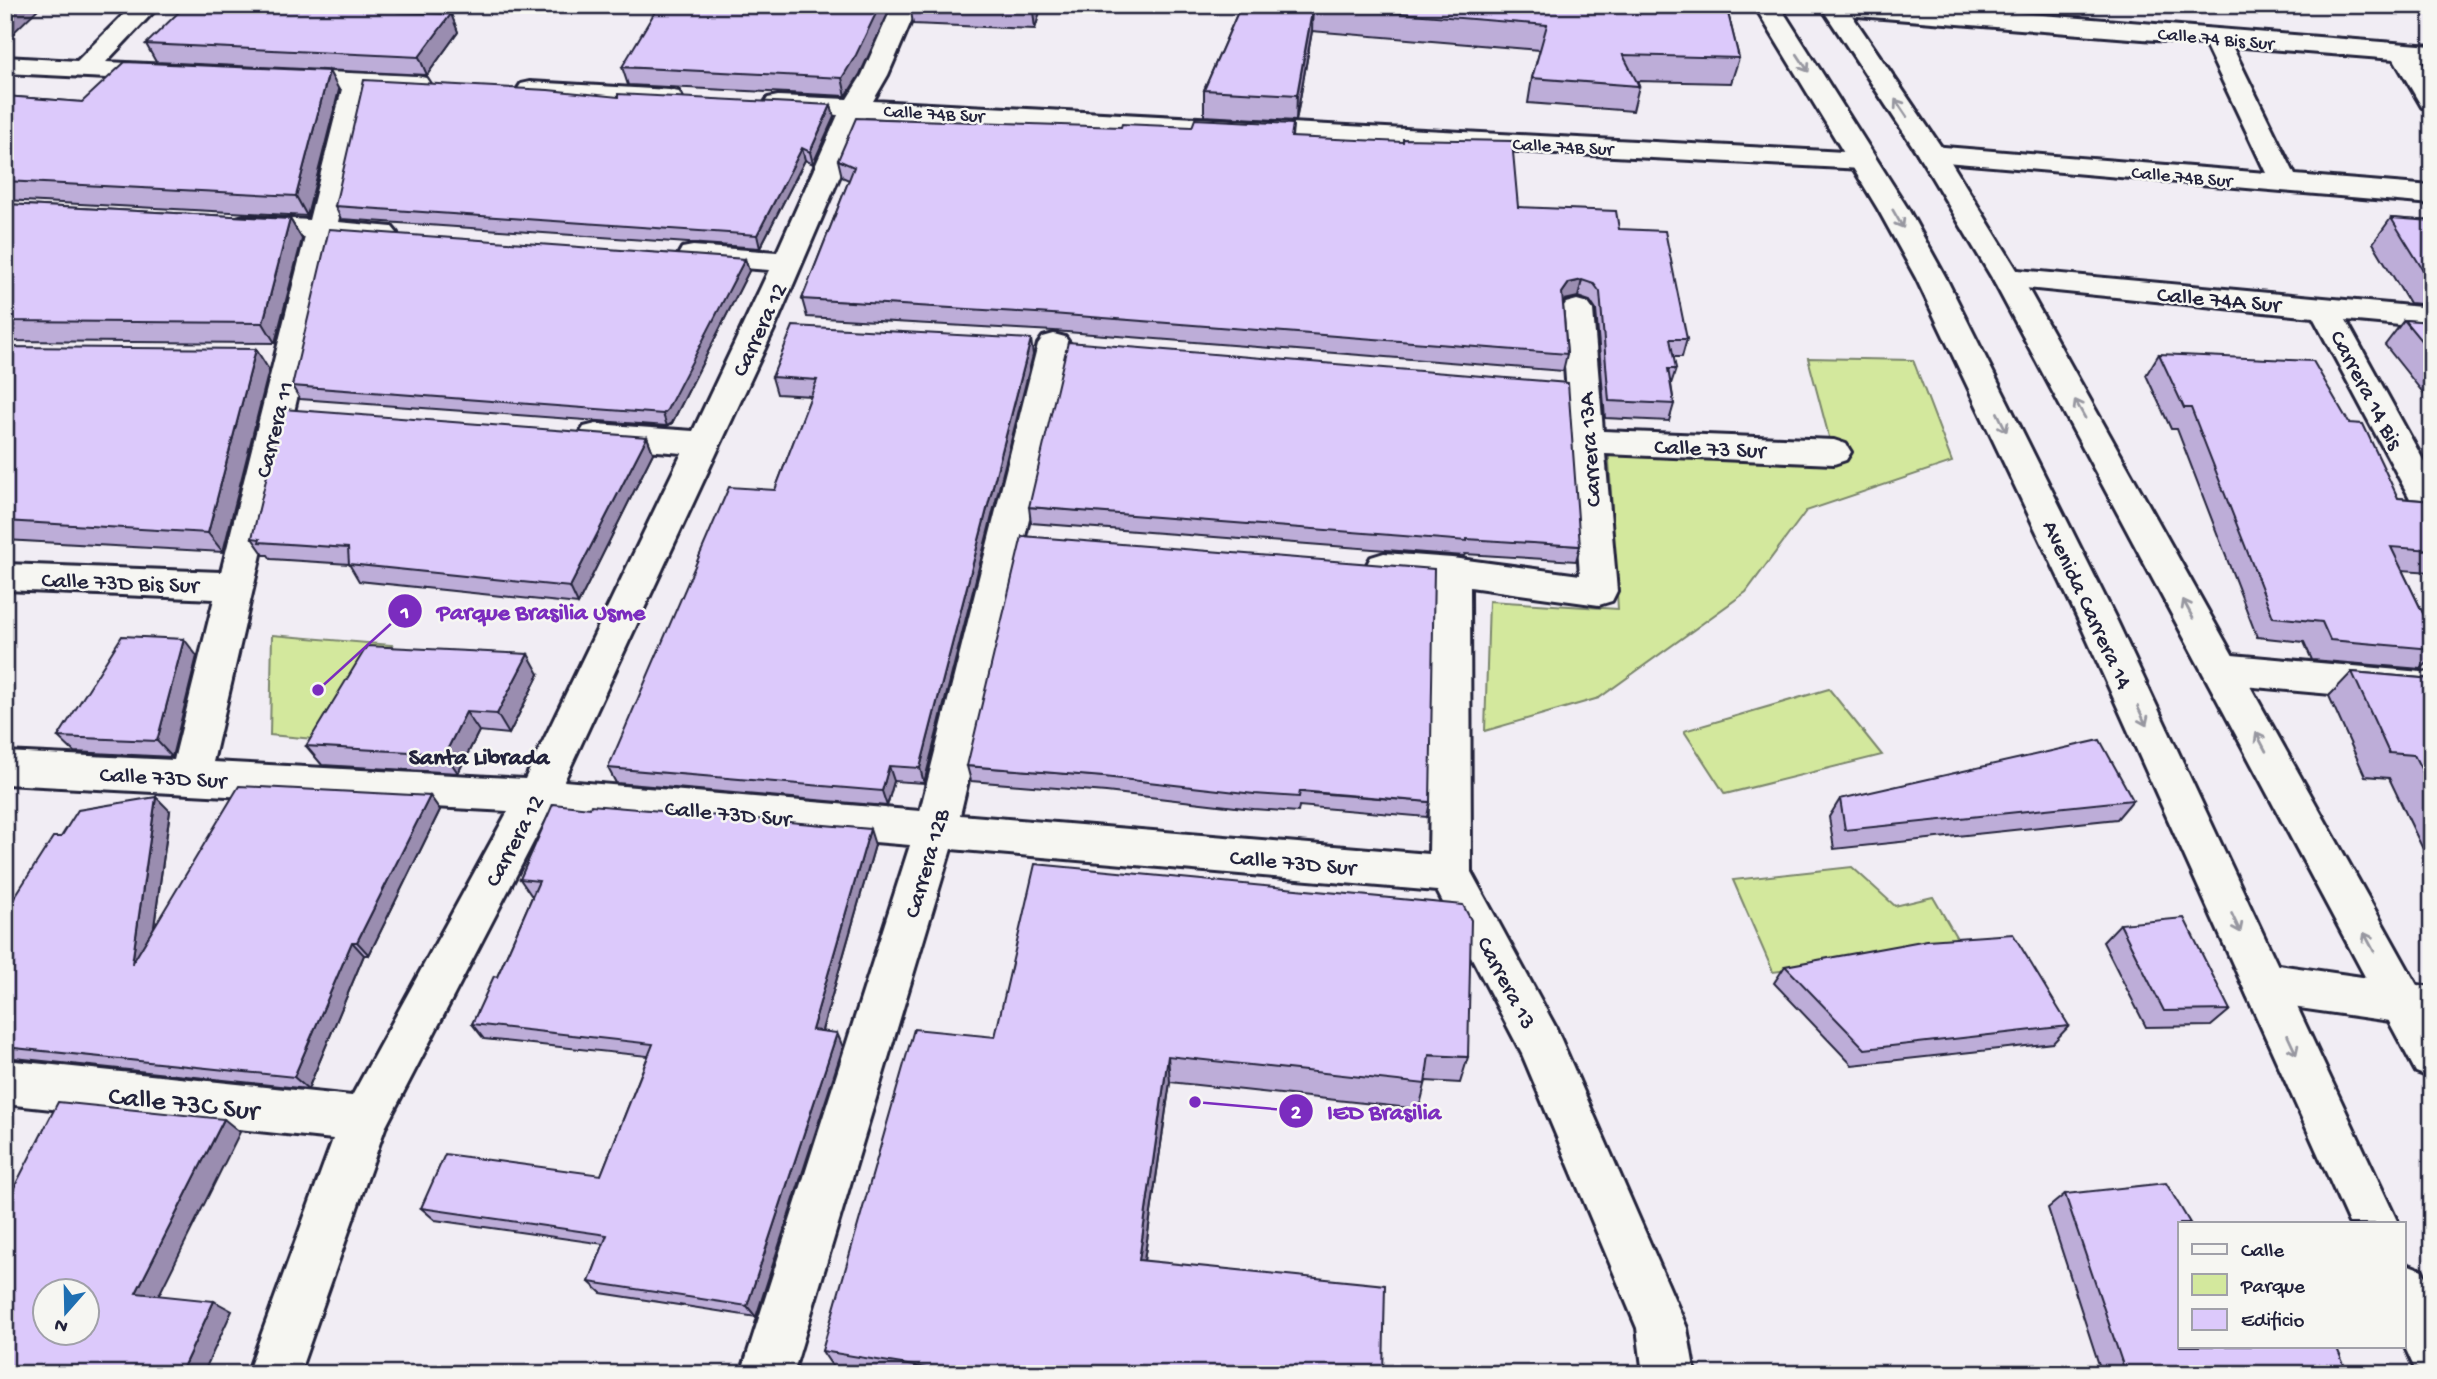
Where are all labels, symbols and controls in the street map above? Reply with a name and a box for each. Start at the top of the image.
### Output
street label: Calle 74 Bis Sur [2157,24,2277,57]
one-way arrow [1796,52,1810,72]
one-way arrow [1894,99,1908,118]
street label: Calle 74B Sur [883,101,987,130]
street label: Calle 74B Sur [1512,134,1616,163]
street label: Calle 74B Sur [2130,163,2235,195]
one-way arrow [1891,209,1905,229]
street label: Carrera 12 [728,279,795,382]
street label: Calle 74A Sur [2156,283,2284,321]
street label: Carrera 14 Bis [2322,327,2408,455]
street label: Carrera 11 [251,379,301,481]
street label: Carrera 13A [1574,390,1609,508]
one-way arrow [2073,399,2087,419]
one-way arrow [1995,411,2009,432]
street label: Calle 73 Sur [1654,435,1768,466]
street label: Avenida Carrera 14 [2035,517,2137,694]
street label: Calle 73D Bis Sur [41,568,201,601]
callout: Parque Brasilia Usme [388,588,659,633]
one-way arrow [2181,599,2195,619]
text: Parque Brasilia Usme [435,600,647,629]
text: 1 [400,602,409,627]
one-way arrow [2136,705,2149,726]
one-way arrow [2254,733,2268,753]
district label: Santa Librada [409,745,551,774]
street label: Calle 73D Sur [99,763,229,796]
street label: Carrera 12 [481,791,552,892]
street label: Calle 73D Sur [663,797,794,835]
street label: Carrera 12B [900,805,957,922]
street label: Calle 73D Sur [1228,846,1359,884]
one-way arrow [2230,911,2243,933]
street label: Carrera 13 [1469,933,1541,1035]
one-way arrow [2362,933,2376,953]
one-way arrow [2286,1034,2300,1055]
street label: Calle 73C Sur [107,1081,262,1130]
callout: IED Brasilia [1278,1088,1455,1133]
text: IED Brasilia [1327,1100,1443,1129]
text: 2 [1291,1102,1302,1127]
legend [2178,1222,2406,1348]
text: Calle [2241,1240,2285,1265]
text: Parque [2240,1276,2306,1301]
north arrow [32,1278,102,1348]
text: Edificio [2241,1310,2305,1335]
text: N [52,1312,71,1338]

